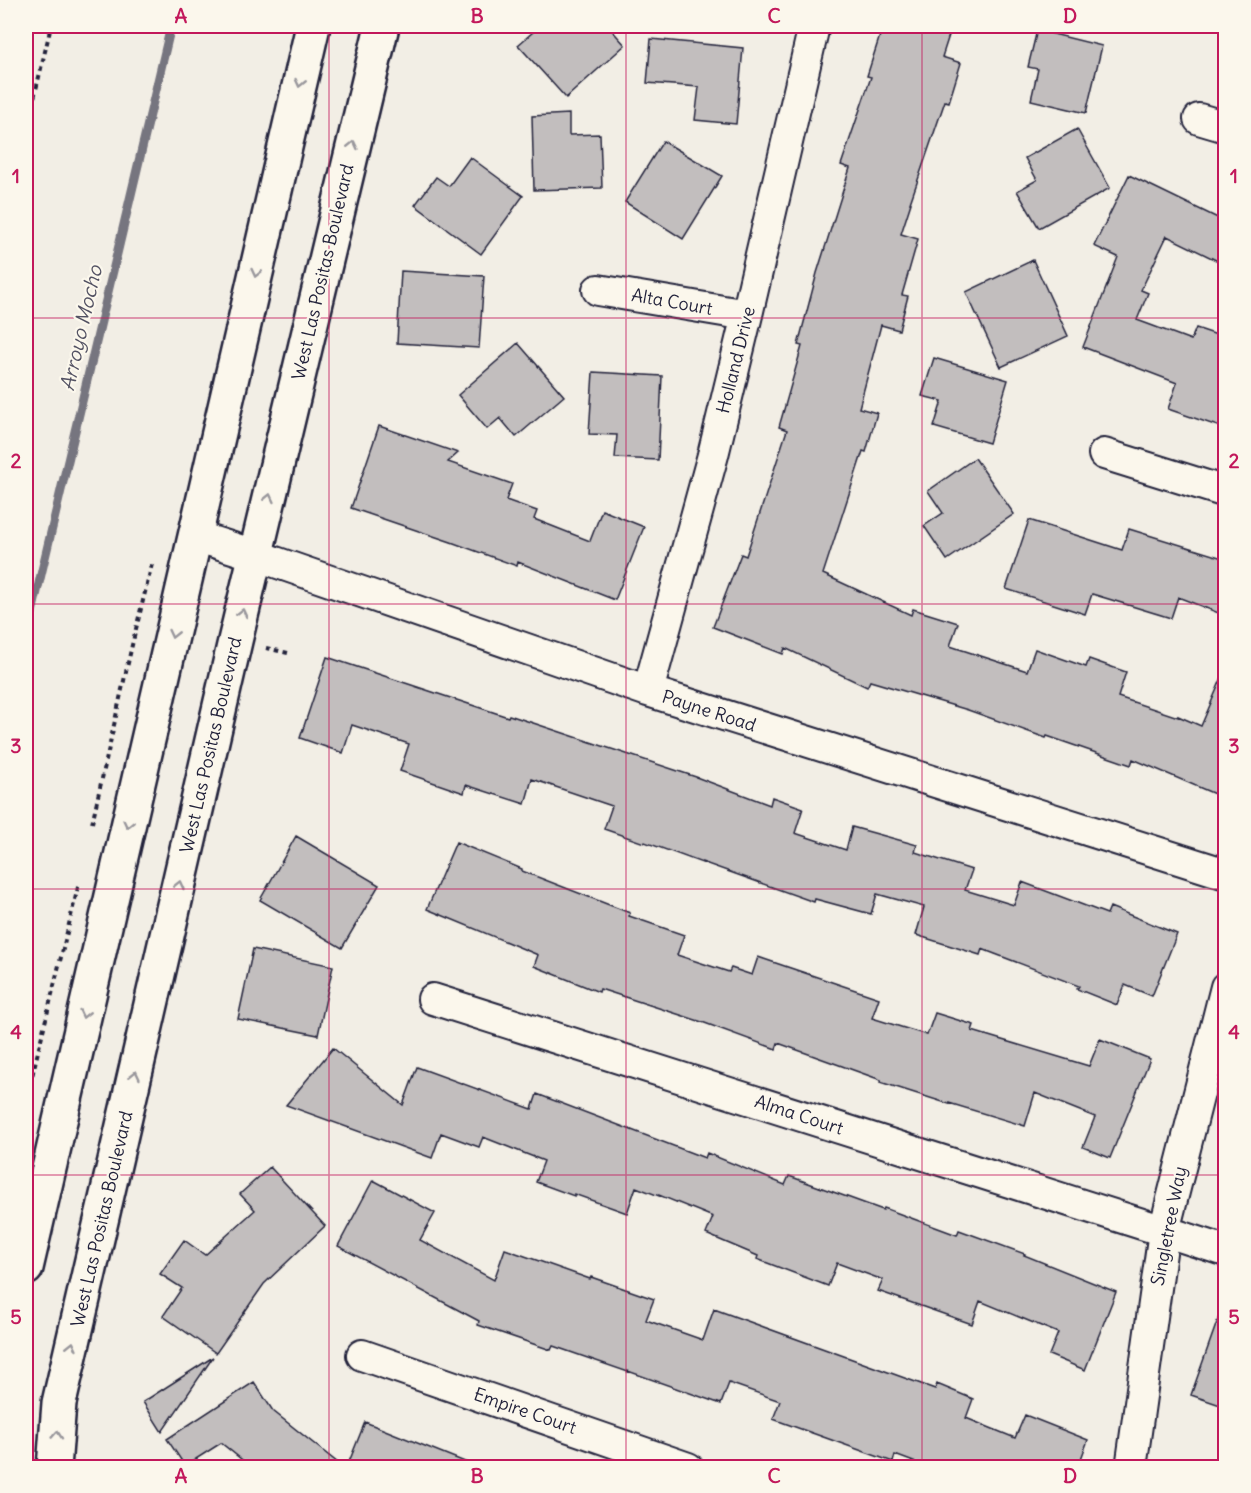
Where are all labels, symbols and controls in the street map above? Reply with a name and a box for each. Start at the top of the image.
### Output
text: A [175,3,188,28]
text: B [470,3,484,28]
text: C [767,3,781,28]
text: D [1063,3,1077,28]
one-way arrow [294,77,307,87]
one-way arrow [346,140,359,150]
street label: West Las Positas Boulevard [286,161,359,382]
text: 1 [12,163,20,188]
text: 1 [1230,163,1238,188]
water label: Arroyo Mocho [54,261,107,393]
one-way arrow [250,267,263,277]
street label: Alta Court [630,283,714,320]
street label: Holland Drive [711,304,760,416]
text: 2 [11,448,22,473]
text: 2 [1229,448,1240,473]
one-way arrow [262,493,275,503]
one-way arrow [234,608,247,618]
one-way arrow [167,629,180,639]
street label: West Las Positas Boulevard [174,634,247,855]
street label: Payne Road [659,685,759,737]
text: 3 [10,733,22,758]
text: 3 [1228,733,1240,758]
one-way arrow [123,819,136,829]
one-way arrow [172,880,185,890]
one-way arrow [79,1009,92,1019]
text: 4 [10,1019,22,1044]
text: 4 [1228,1019,1240,1044]
one-way arrow [128,1070,141,1080]
street label: Alma Court [752,1089,846,1140]
street label: West Las Positas Boulevard [65,1108,138,1329]
street label: Singletree Way [1146,1164,1191,1287]
text: 5 [10,1304,22,1329]
text: 5 [1228,1304,1240,1329]
one-way arrow [65,1342,78,1352]
street label: Empire Court [471,1382,580,1439]
one-way arrow [50,1431,63,1440]
text: A [175,1463,188,1488]
text: B [470,1463,484,1488]
text: C [767,1463,781,1488]
text: D [1063,1463,1077,1488]

